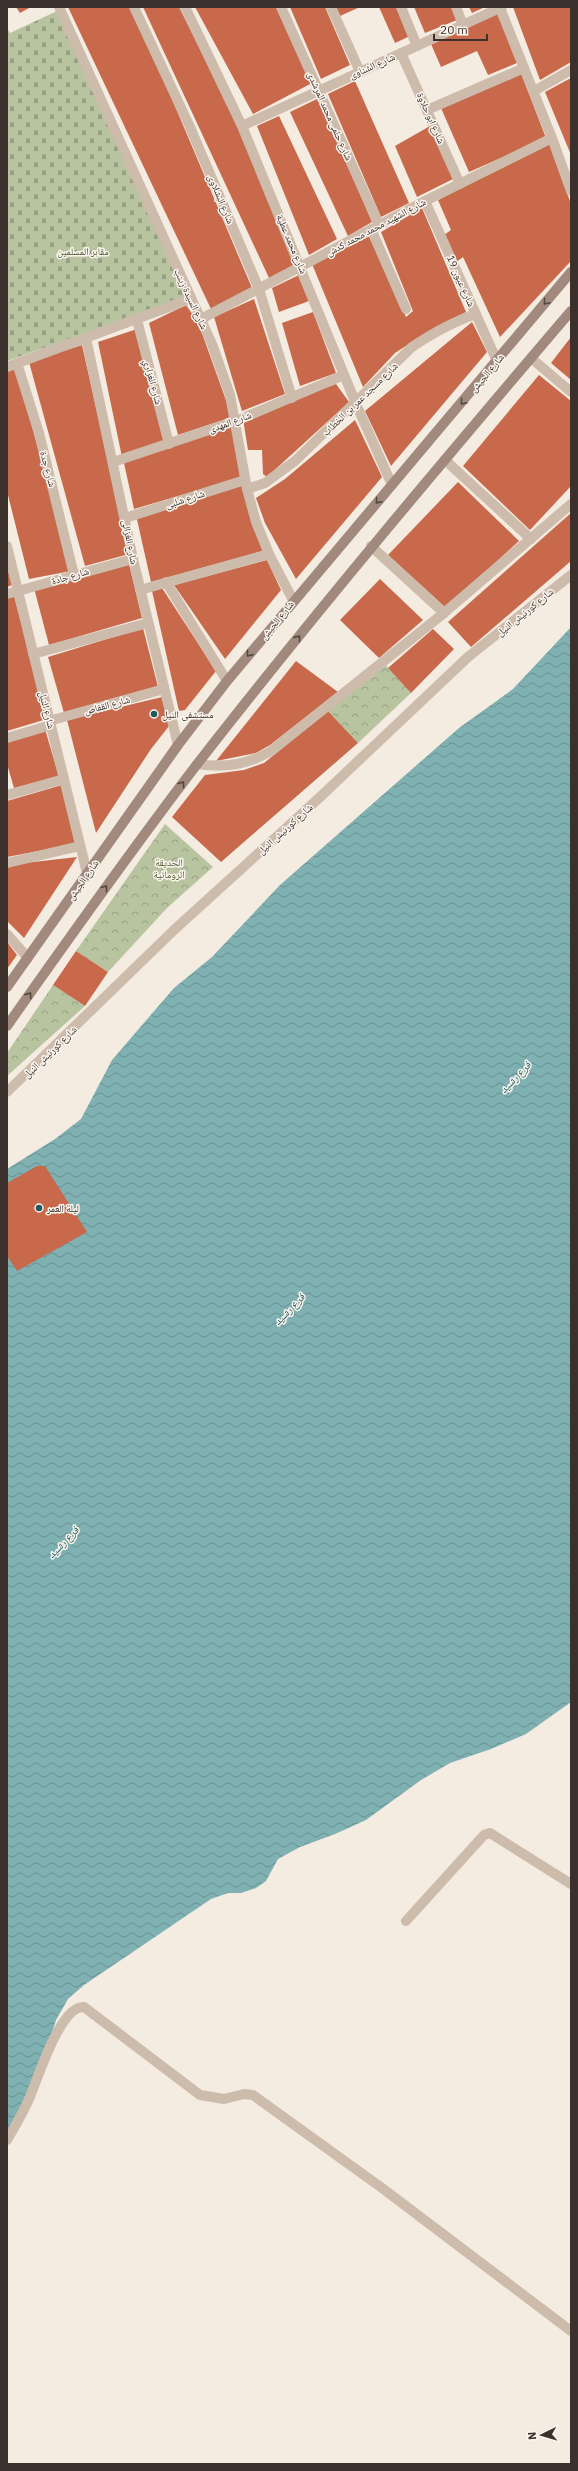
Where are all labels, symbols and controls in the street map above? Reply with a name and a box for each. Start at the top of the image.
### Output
scale bar [434,16,487,42]
text: 20 m [440,22,468,37]
street label: شارع الشناوى [347,50,397,82]
street label: شارع حلمى محمد المرشدى [305,69,356,163]
street label: شارع ابو حلاوة [414,90,448,146]
street label: شارع البشلاوى [205,172,237,226]
street label: شارع الشهيد محمد محمد كدش [324,195,428,259]
street label: شارع محمد عطية [274,212,311,276]
park label: مقابر المسلمين [57,245,109,258]
street label: شارع عيون 19 [444,253,478,309]
street label: شارع السيدة زينب [171,266,211,332]
one-way arrow [544,297,551,305]
street label: شارع الجيش [467,351,507,395]
street label: شارع الغزاري [139,358,165,407]
street label: شارع مسجد عمر بن الخطاب [319,359,401,439]
one-way arrow [460,397,467,404]
street label: شارع المهدى [207,408,254,436]
street label: شارع جدة [37,450,59,489]
street label: شارع شلبى [164,486,207,511]
one-way arrow [376,496,383,503]
street label: شارع الغزالى [119,518,141,566]
street label: شارع جادة [50,564,91,588]
street label: شارع كورنيش النيل [494,585,557,639]
street label: شارع الجيش [257,598,297,642]
one-way arrow [293,636,300,643]
one-way arrow [247,649,254,656]
street label: شارع النيل [36,690,58,731]
street label: شارع القفاص [83,693,132,717]
place label: مستشفى النيل [162,708,214,721]
marker: مستشفى النيل [149,709,159,719]
one-way arrow [178,782,185,789]
street label: شارع كورنيش النيل [255,801,316,857]
park label: الحديقة الرومانية [153,856,185,881]
street label: شارع الجيش [64,857,102,903]
one-way arrow [100,886,107,893]
one-way arrow [25,992,32,999]
street label: شارع كورنيش النيل [20,1023,80,1081]
water label: فرع رشيد [496,1058,535,1097]
place label: ليلة العمر [46,1202,79,1215]
marker: ليلة العمر [34,1203,44,1213]
water label: فرع رشيد [270,1290,309,1329]
water label: فرع رشيد [44,1523,83,1562]
north arrow [522,2415,562,2455]
text: N [525,2431,539,2440]

